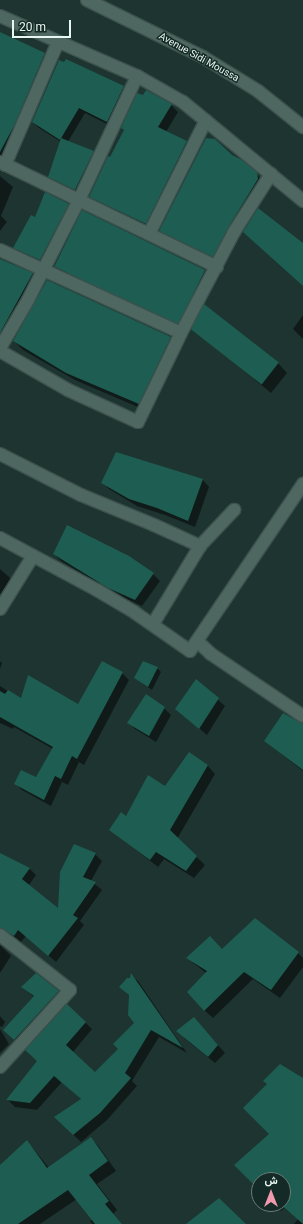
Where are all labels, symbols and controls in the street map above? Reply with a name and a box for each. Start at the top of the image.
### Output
scale bar [14,12,73,38]
text: 20 m [19,20,46,34]
street label: Avenue Sidi Moussa [157,30,241,84]
north arrow [251,1172,291,1212]
text: ش [264,1174,278,1187]

